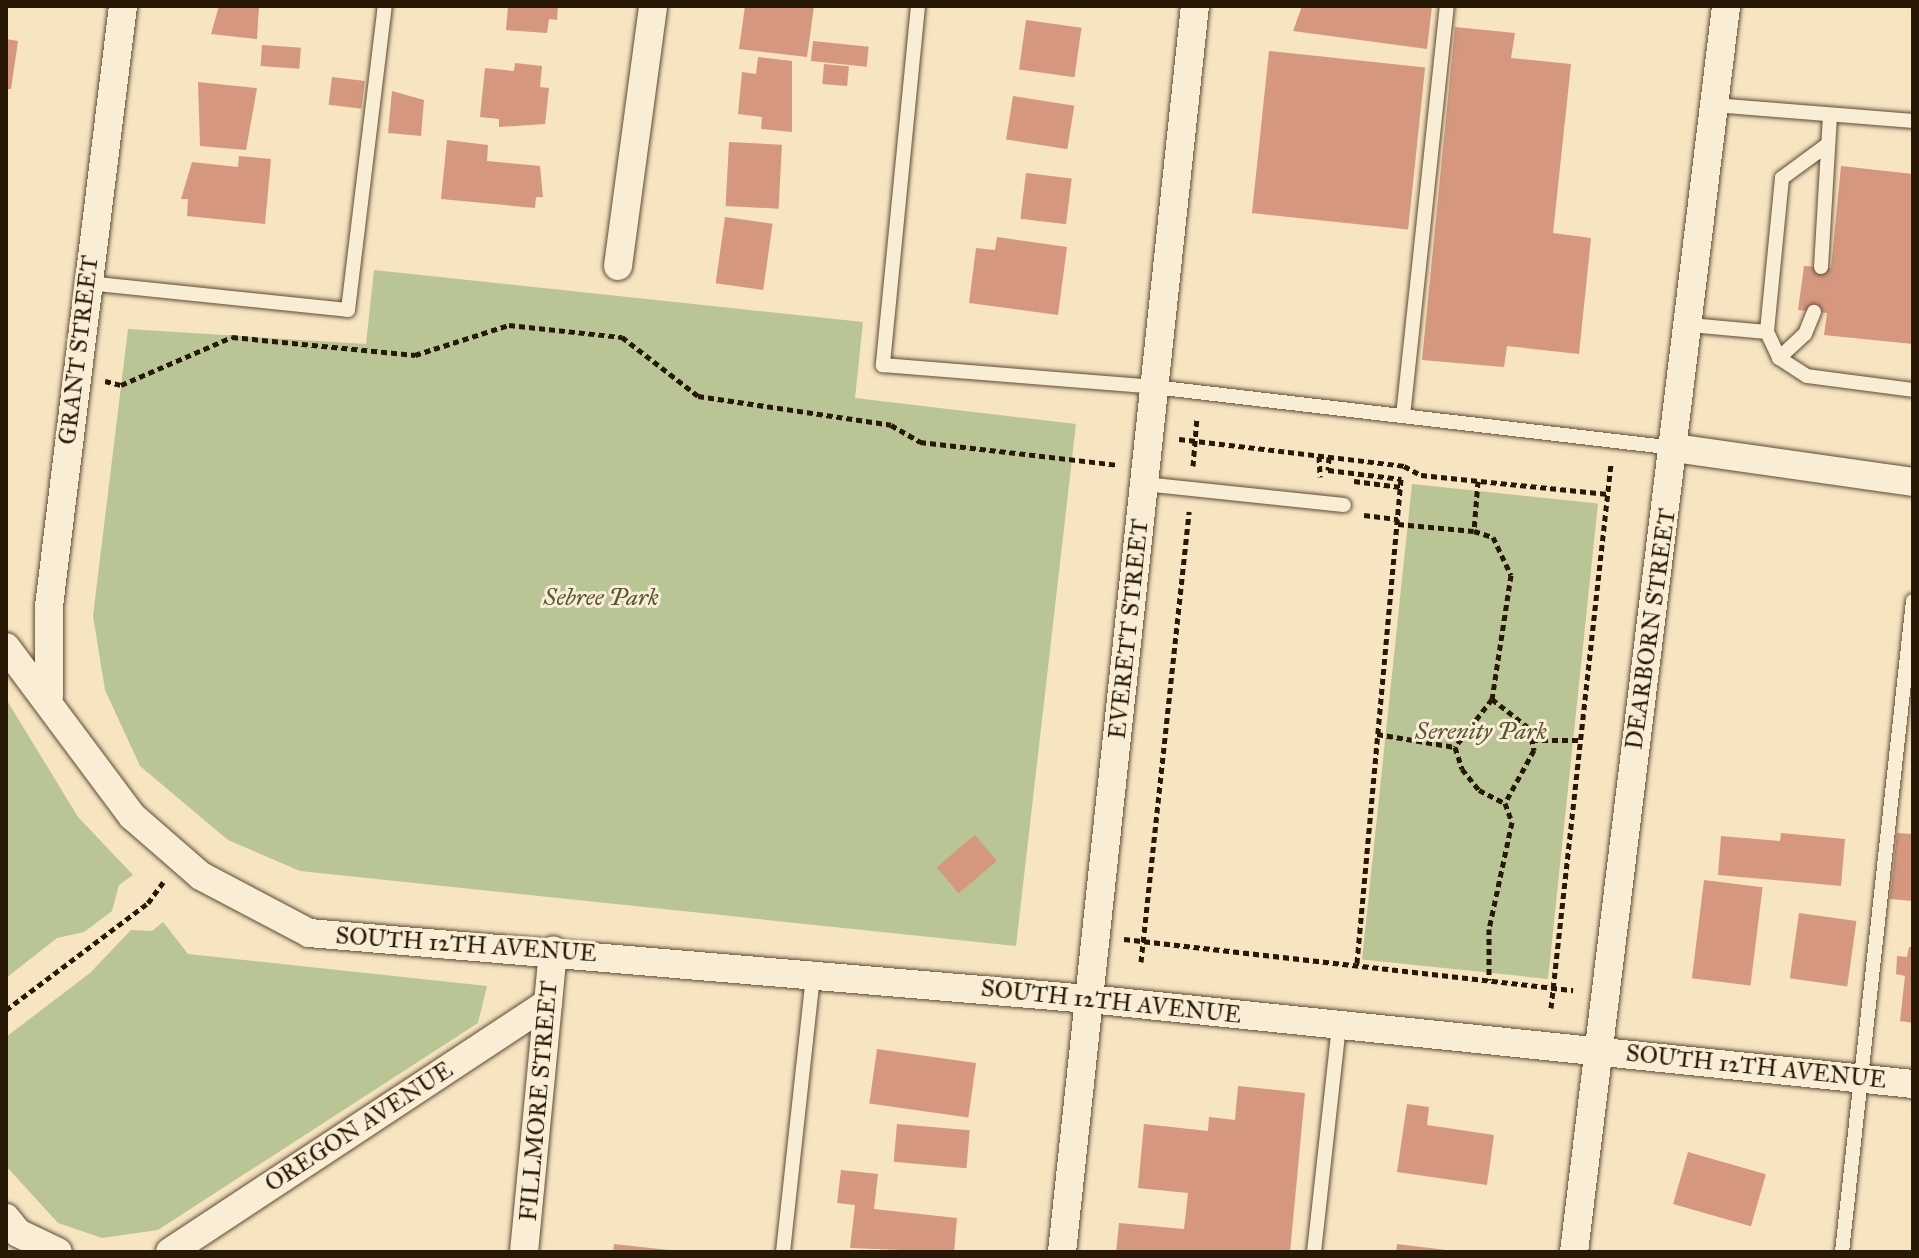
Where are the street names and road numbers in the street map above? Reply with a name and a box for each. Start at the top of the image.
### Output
street label: GRANT STREET [53,254,105,446]
street label: DEARBORN STREET [1620,507,1682,751]
street label: EVERETT STREET [1103,517,1155,741]
street label: SOUTH 12TH AVENUE [335,922,597,968]
street label: SOUTH 12TH AVENUE [979,974,1243,1030]
street label: FILLMORE STREET [514,980,564,1222]
street label: SOUTH 12TH AVENUE [1624,1039,1888,1095]
street label: OREGON AVENUE [260,1056,458,1198]

